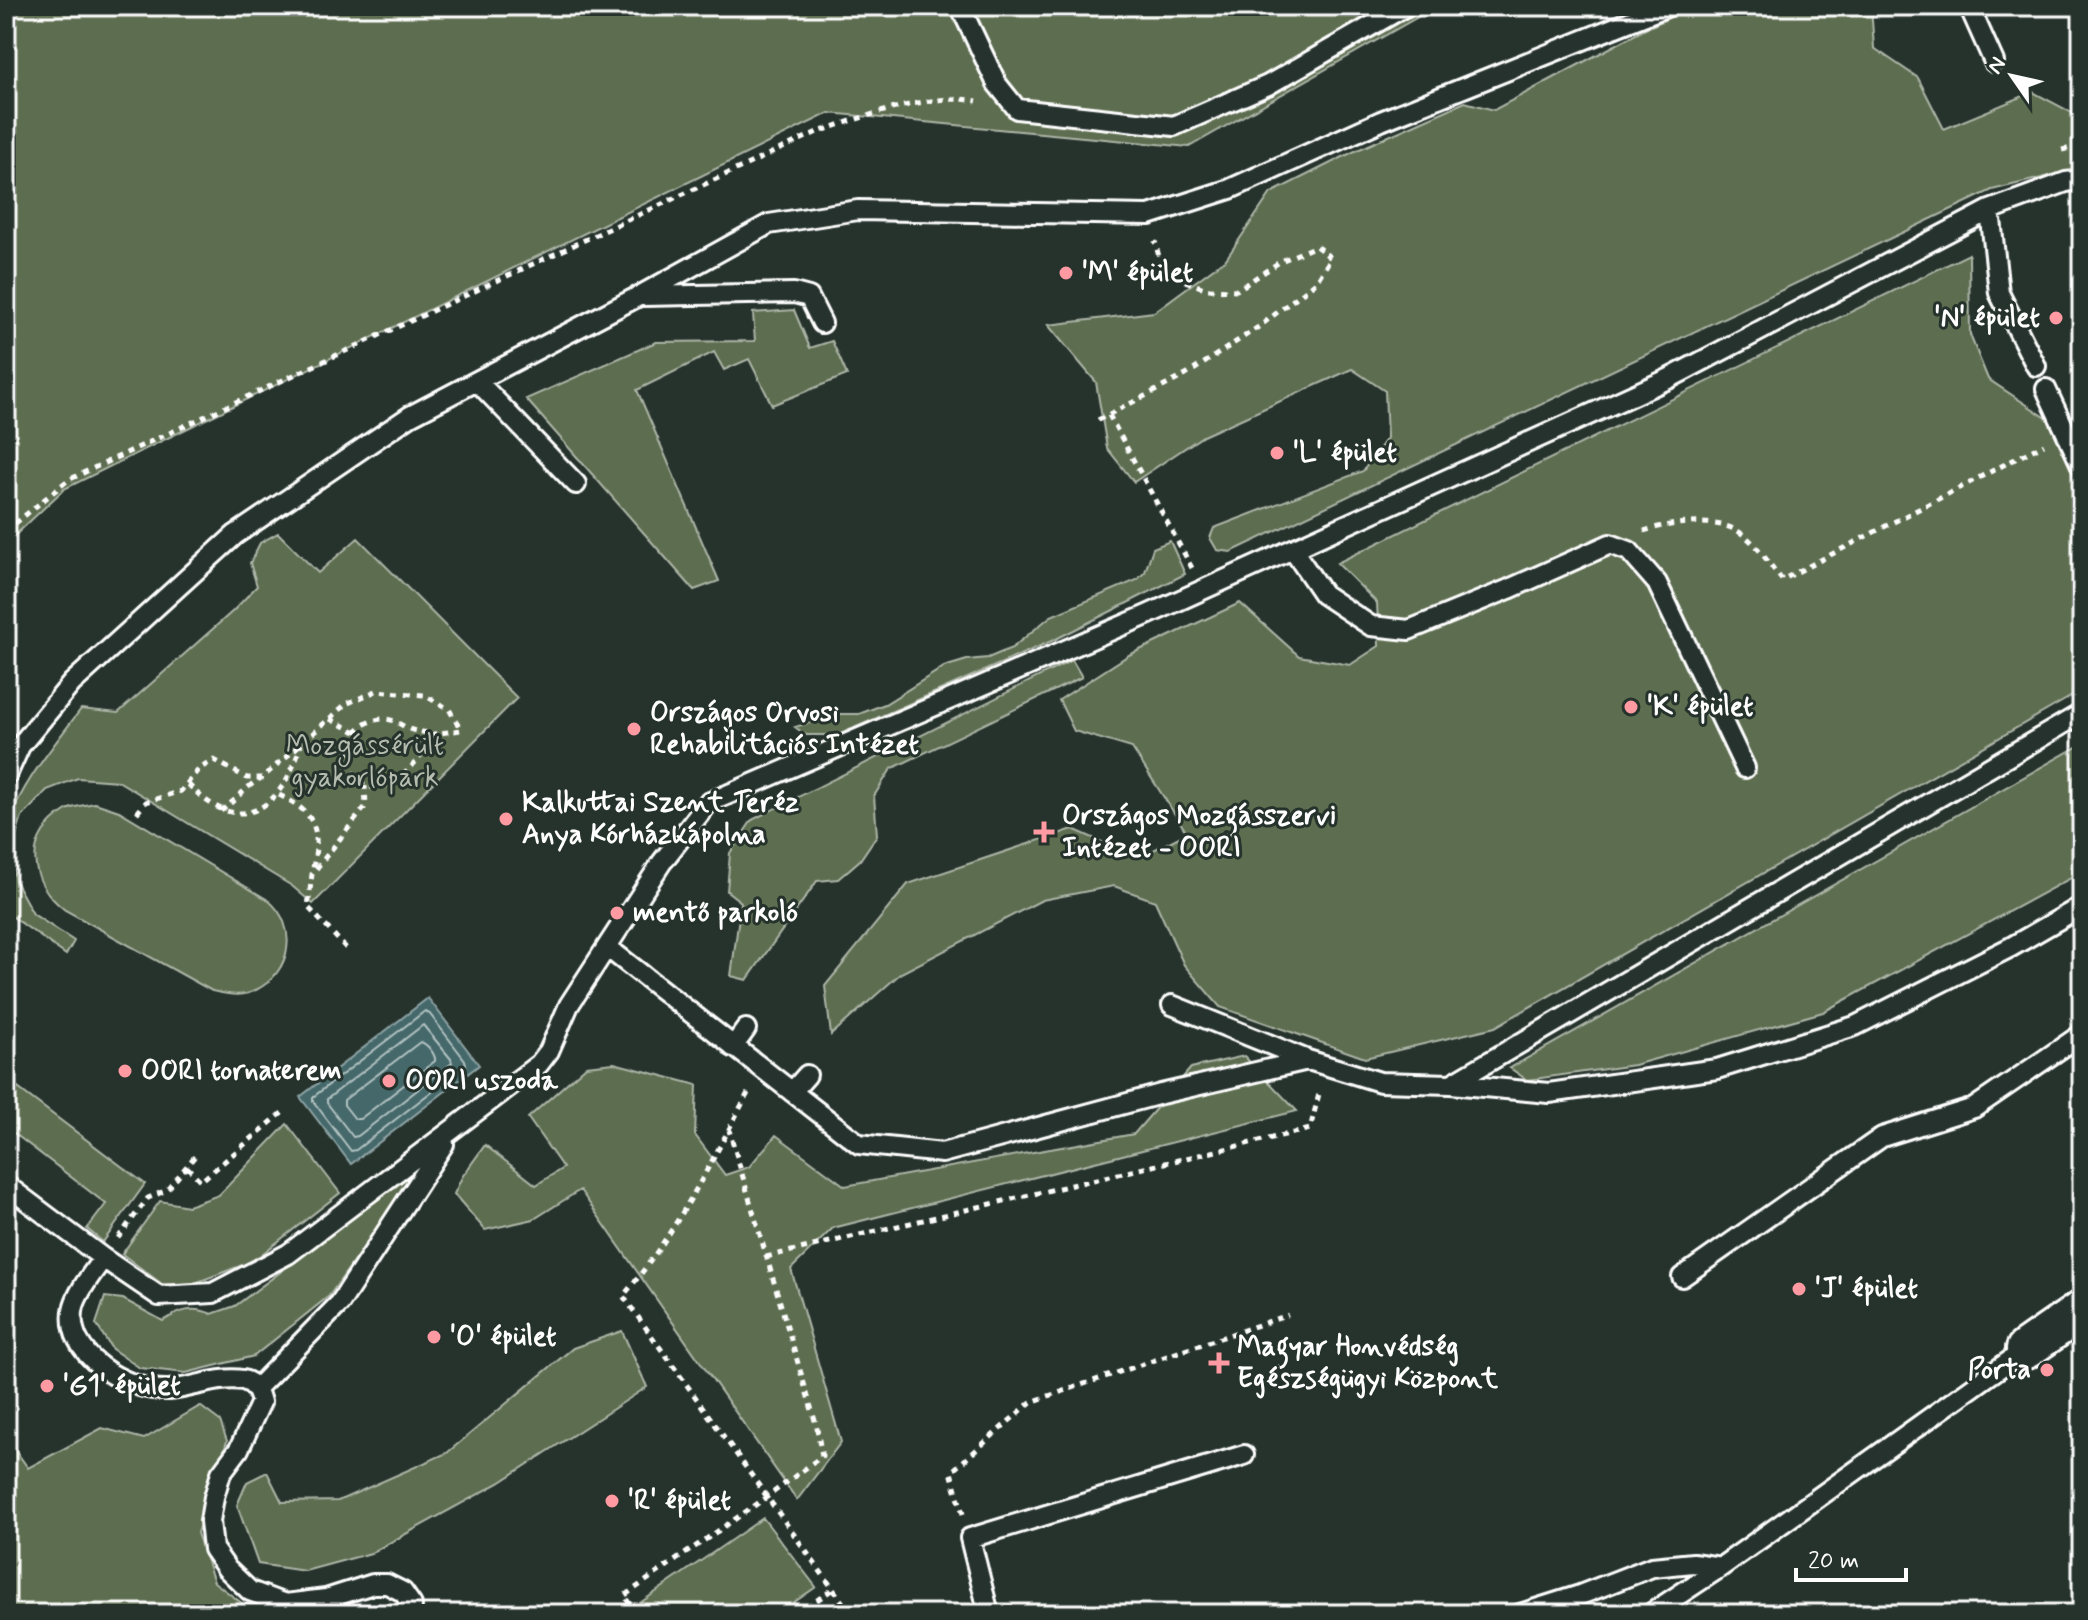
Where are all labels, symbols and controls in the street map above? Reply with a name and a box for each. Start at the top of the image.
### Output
north arrow [1972,36,2052,116]
text: N [1981,52,2013,80]
place label: 'M' épület [1082,255,1194,292]
marker: 'M' épület [1057,264,1075,282]
place label: 'N' épület [1935,300,2041,337]
marker: 'N' épület [2047,309,2065,327]
place label: 'L' épület [1293,435,1398,472]
marker: 'L' épület [1268,444,1286,462]
place label: 'K' épület [1647,689,1754,726]
place label: Országos Orvosi Rehabilitációs Intézet [650,695,920,764]
marker: 'K' épület [1622,698,1640,716]
marker: Országos Orvosi Rehabilitációs Intézet [625,720,643,738]
park label: Mozgássérült gyakorlópark [286,728,444,797]
place label: Kalkuttai Szent Teréz Anya Kórházkápolna [522,785,799,854]
place label: Országos Mozgásszervi Intézet - OORI [1062,798,1336,867]
marker: Kalkuttai Szent Teréz Anya Kórházkápolna [497,810,515,828]
marker: Országos Mozgásszervi Intézet - OORI [1033,821,1055,843]
place label: mentő parkoló [633,895,798,932]
marker: mentő parkoló [608,904,626,922]
place label: OORI tornaterem [141,1053,342,1090]
marker: OORI tornaterem [116,1062,134,1080]
place label: OORI uszoda [405,1063,559,1100]
marker: OORI uszoda [380,1072,398,1090]
place label: 'J' épület [1815,1271,1919,1308]
marker: 'J' épület [1790,1280,1808,1298]
place label: 'O' épület [450,1319,557,1356]
marker: 'O' épület [425,1328,443,1346]
place label: Magyar Honvédség Egészségügyi Központ [1237,1329,1498,1399]
marker: Magyar Honvédség Egészségügyi Központ [1208,1352,1230,1374]
place label: Porta [1968,1352,2031,1389]
marker: Porta [2038,1361,2056,1379]
place label: 'G1' épület [63,1368,181,1405]
marker: 'G1' épület [38,1377,56,1395]
place label: 'R' épület [628,1483,732,1520]
marker: 'R' épület [603,1492,621,1510]
scale bar [1796,1532,1906,1582]
text: 20 m [1808,1546,1859,1577]

